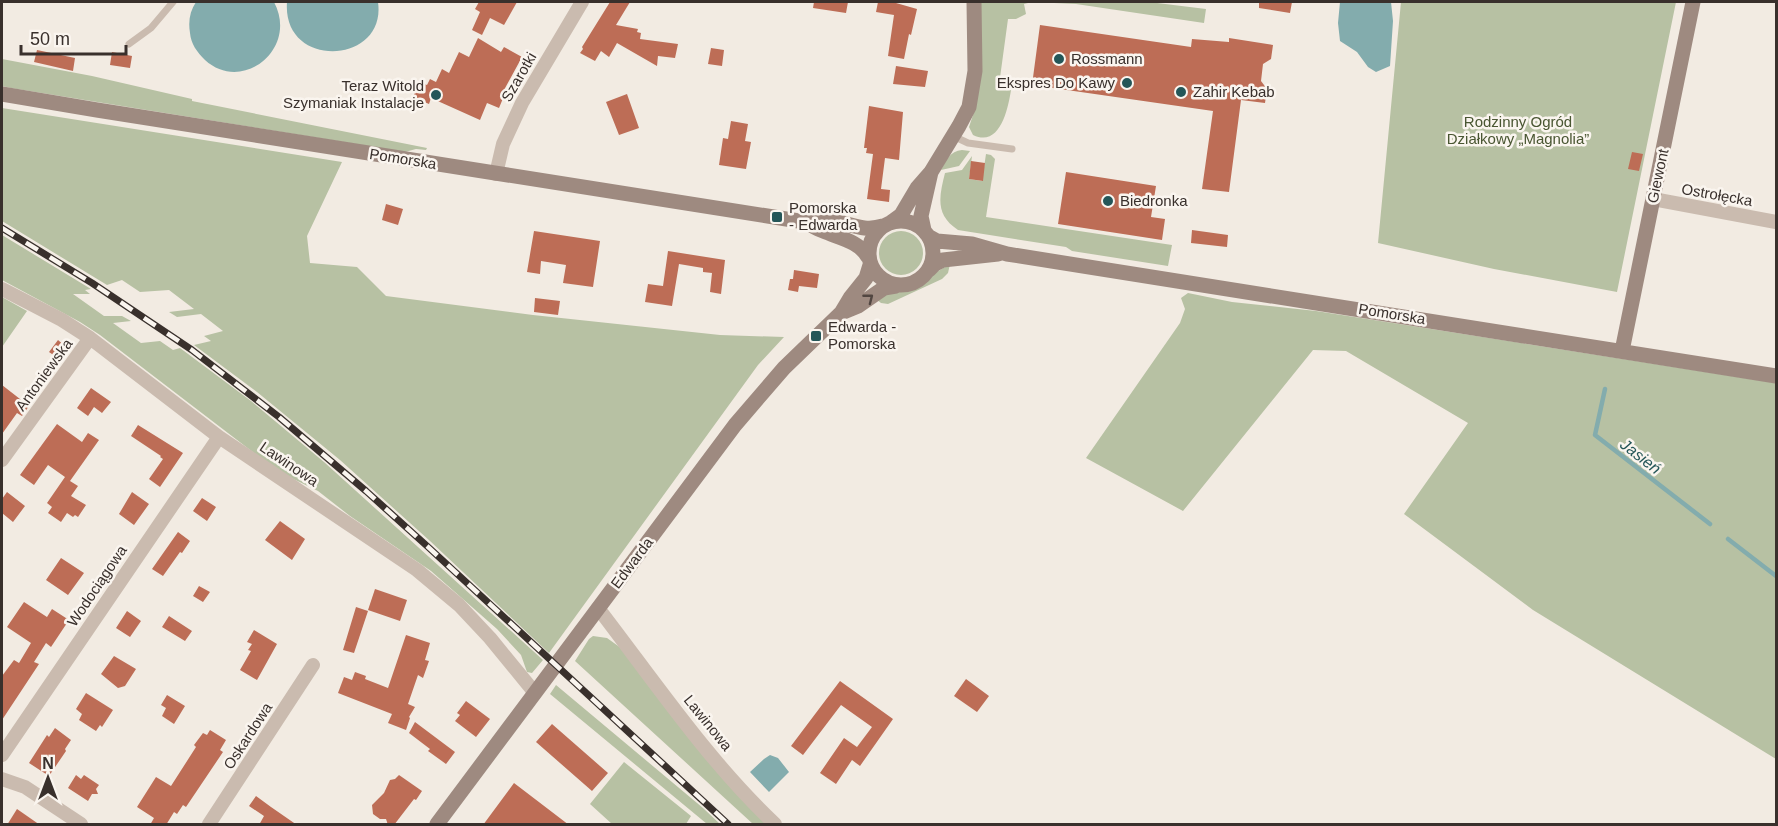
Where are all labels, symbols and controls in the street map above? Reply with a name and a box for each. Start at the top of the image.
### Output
scale bar [21,18,126,56]
text: 50 m [30,29,70,49]
street label: Szarotki [498,49,539,104]
place label: Rossmann [1071,50,1143,67]
marker: Rossmann [1052,52,1066,66]
place label: Ekspres Do Kawy [997,74,1115,91]
marker: Ekspres Do Kawy [1120,76,1134,90]
place label: Teraz Witold Szymaniak Instalacje [283,77,424,111]
place label: Zahir Kebab [1193,83,1275,100]
marker: Zahir Kebab [1174,85,1188,99]
marker: Teraz Witold Szymaniak Instalacje [429,88,443,102]
park label: Rodzinny Ogród Działkowy „Magnolia” [1447,113,1589,147]
street label: Pomorska [368,145,438,172]
street label: Giewont [1643,146,1672,205]
street label: Ostrołęcka [1680,180,1755,209]
place label: Biedronka [1120,192,1188,209]
marker: Biedronka [1101,194,1115,208]
place label: Pomorska - Edwarda [789,199,858,233]
marker: Pomorska - Edwarda [770,210,784,224]
one-way arrow [862,294,873,305]
street label: Pomorska [1357,300,1427,327]
place label: Edwarda - Pomorska [828,318,896,352]
marker: Edwarda - Pomorska [809,329,823,343]
street label: Antoniewska [12,335,76,414]
water label: Jasień [1616,435,1664,477]
street label: Lawinowa [257,438,322,490]
street label: Edwarda [607,533,657,591]
street label: Wodociągowa [63,541,130,629]
street label: Lawinowa [681,691,736,754]
street label: Oskardowa [220,699,276,772]
north arrow [18,748,78,808]
text: N [42,755,54,772]

